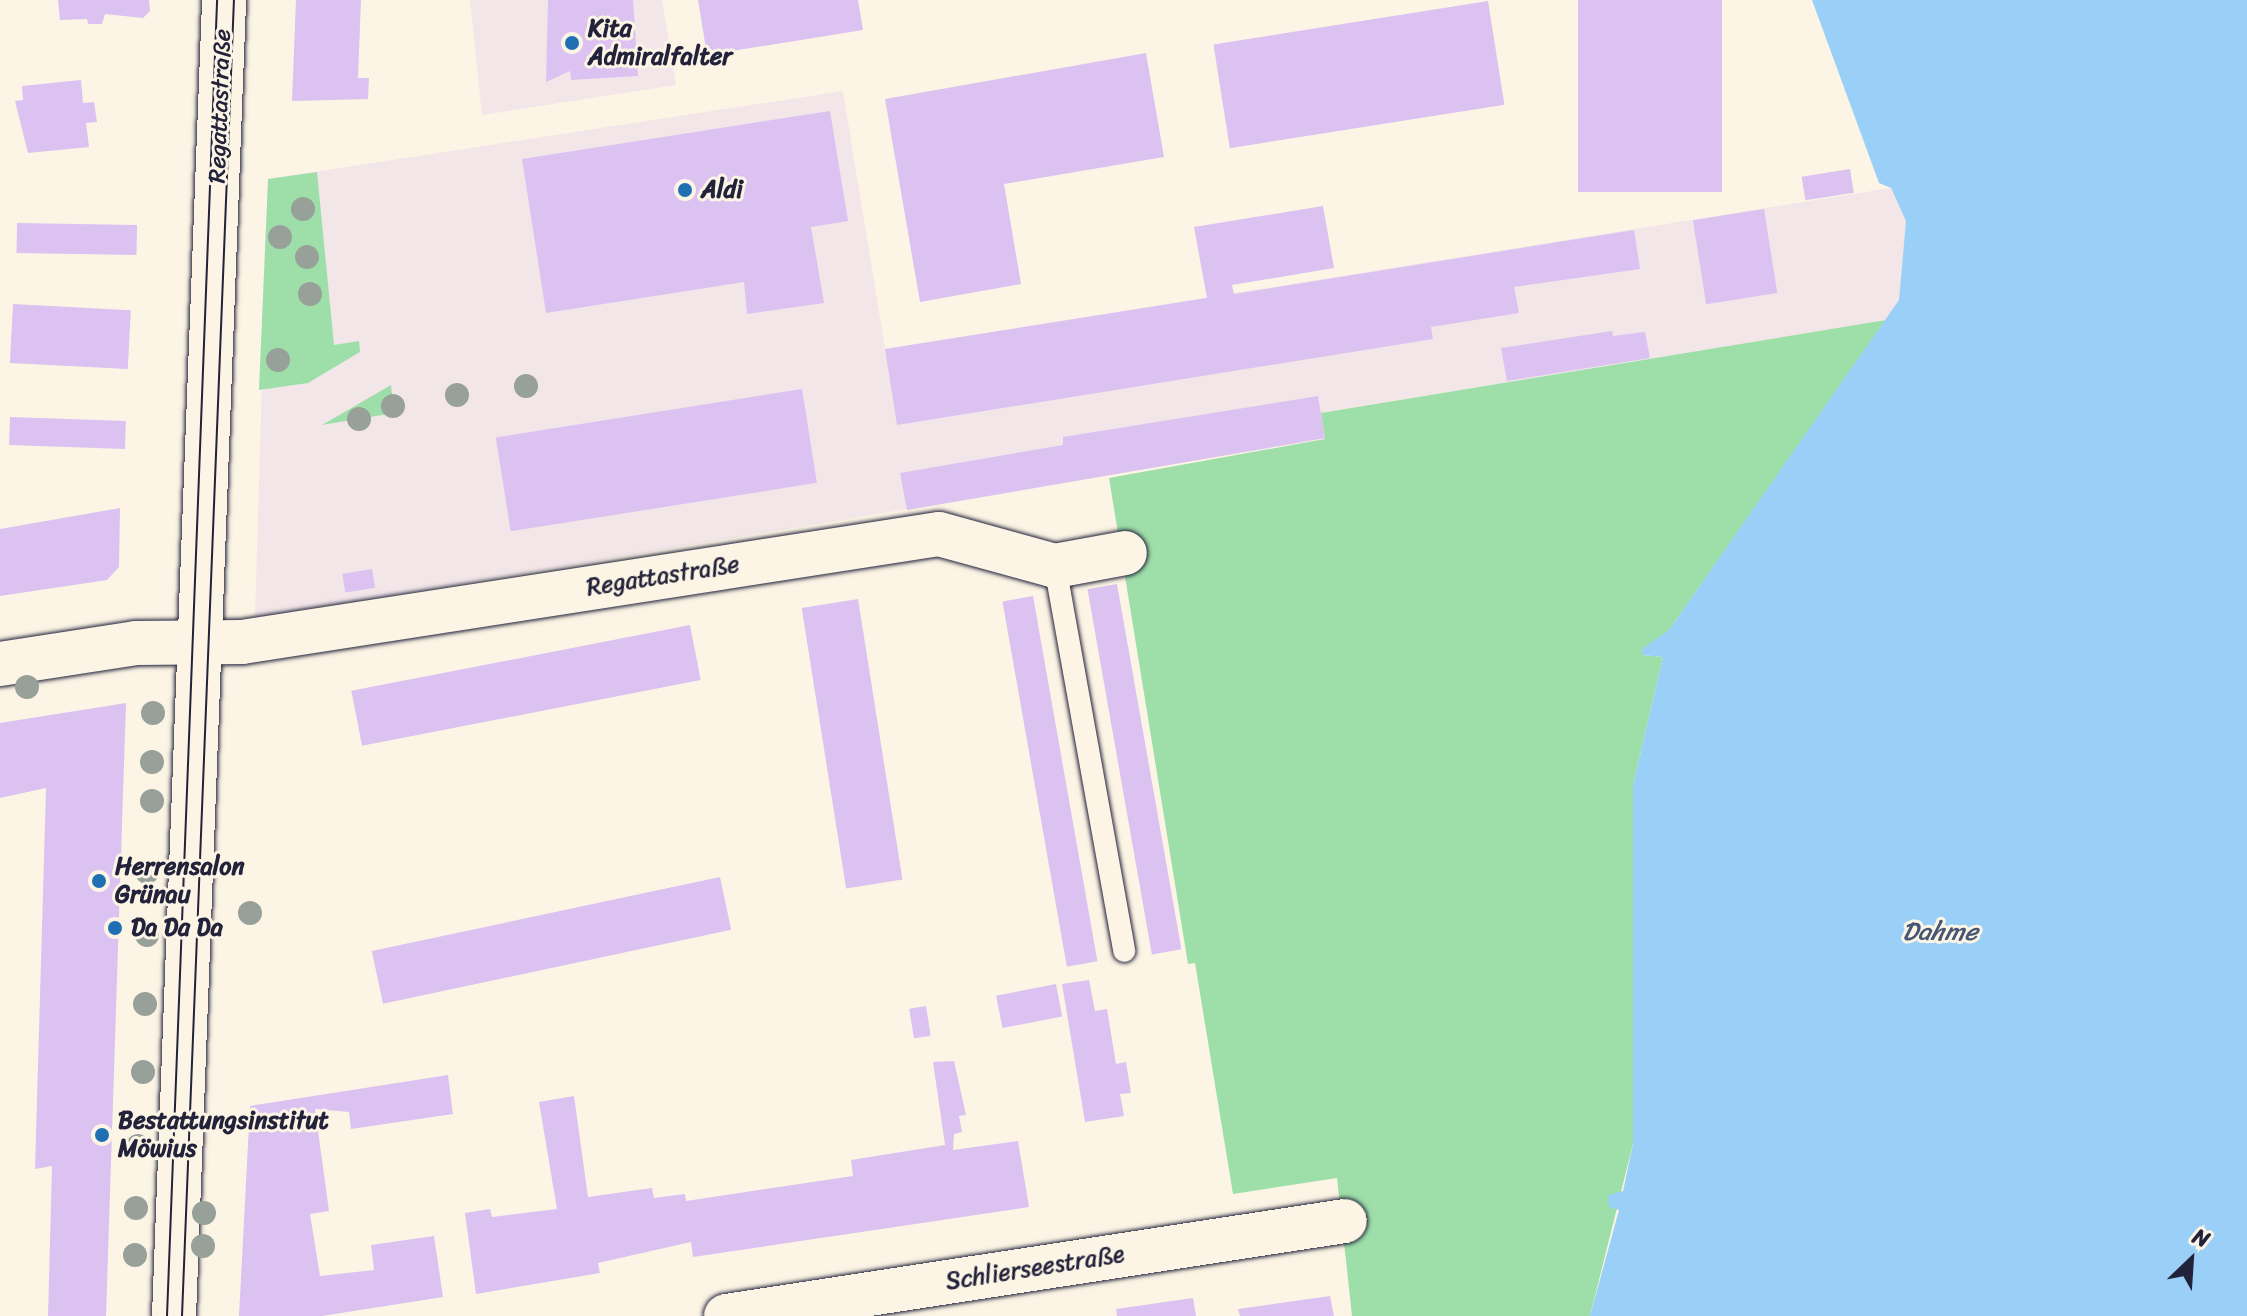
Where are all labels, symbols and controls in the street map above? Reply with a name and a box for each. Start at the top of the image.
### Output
place label: Kita Admiralfalter [588,15,732,71]
street label: Regattastraße [203,28,237,184]
marker: Kita Admiralfalter [563,34,581,52]
place label: Aldi [701,176,743,204]
marker: Aldi [676,181,694,199]
street label: Regattastraße [584,550,742,602]
place label: Herrensalon Grünau [115,853,245,909]
marker: Herrensalon Grünau [90,872,108,890]
place label: Da Da Da [131,914,223,942]
water label: Dahme [1902,916,1978,948]
marker: Da Da Da [106,919,124,937]
place label: Bestattungsinstitut Möwius [118,1107,329,1163]
marker: Bestattungsinstitut Möwius [93,1126,111,1144]
text: N [2186,1217,2217,1259]
north arrow [2151,1220,2231,1300]
street label: Schlierseestraße [944,1240,1126,1296]

